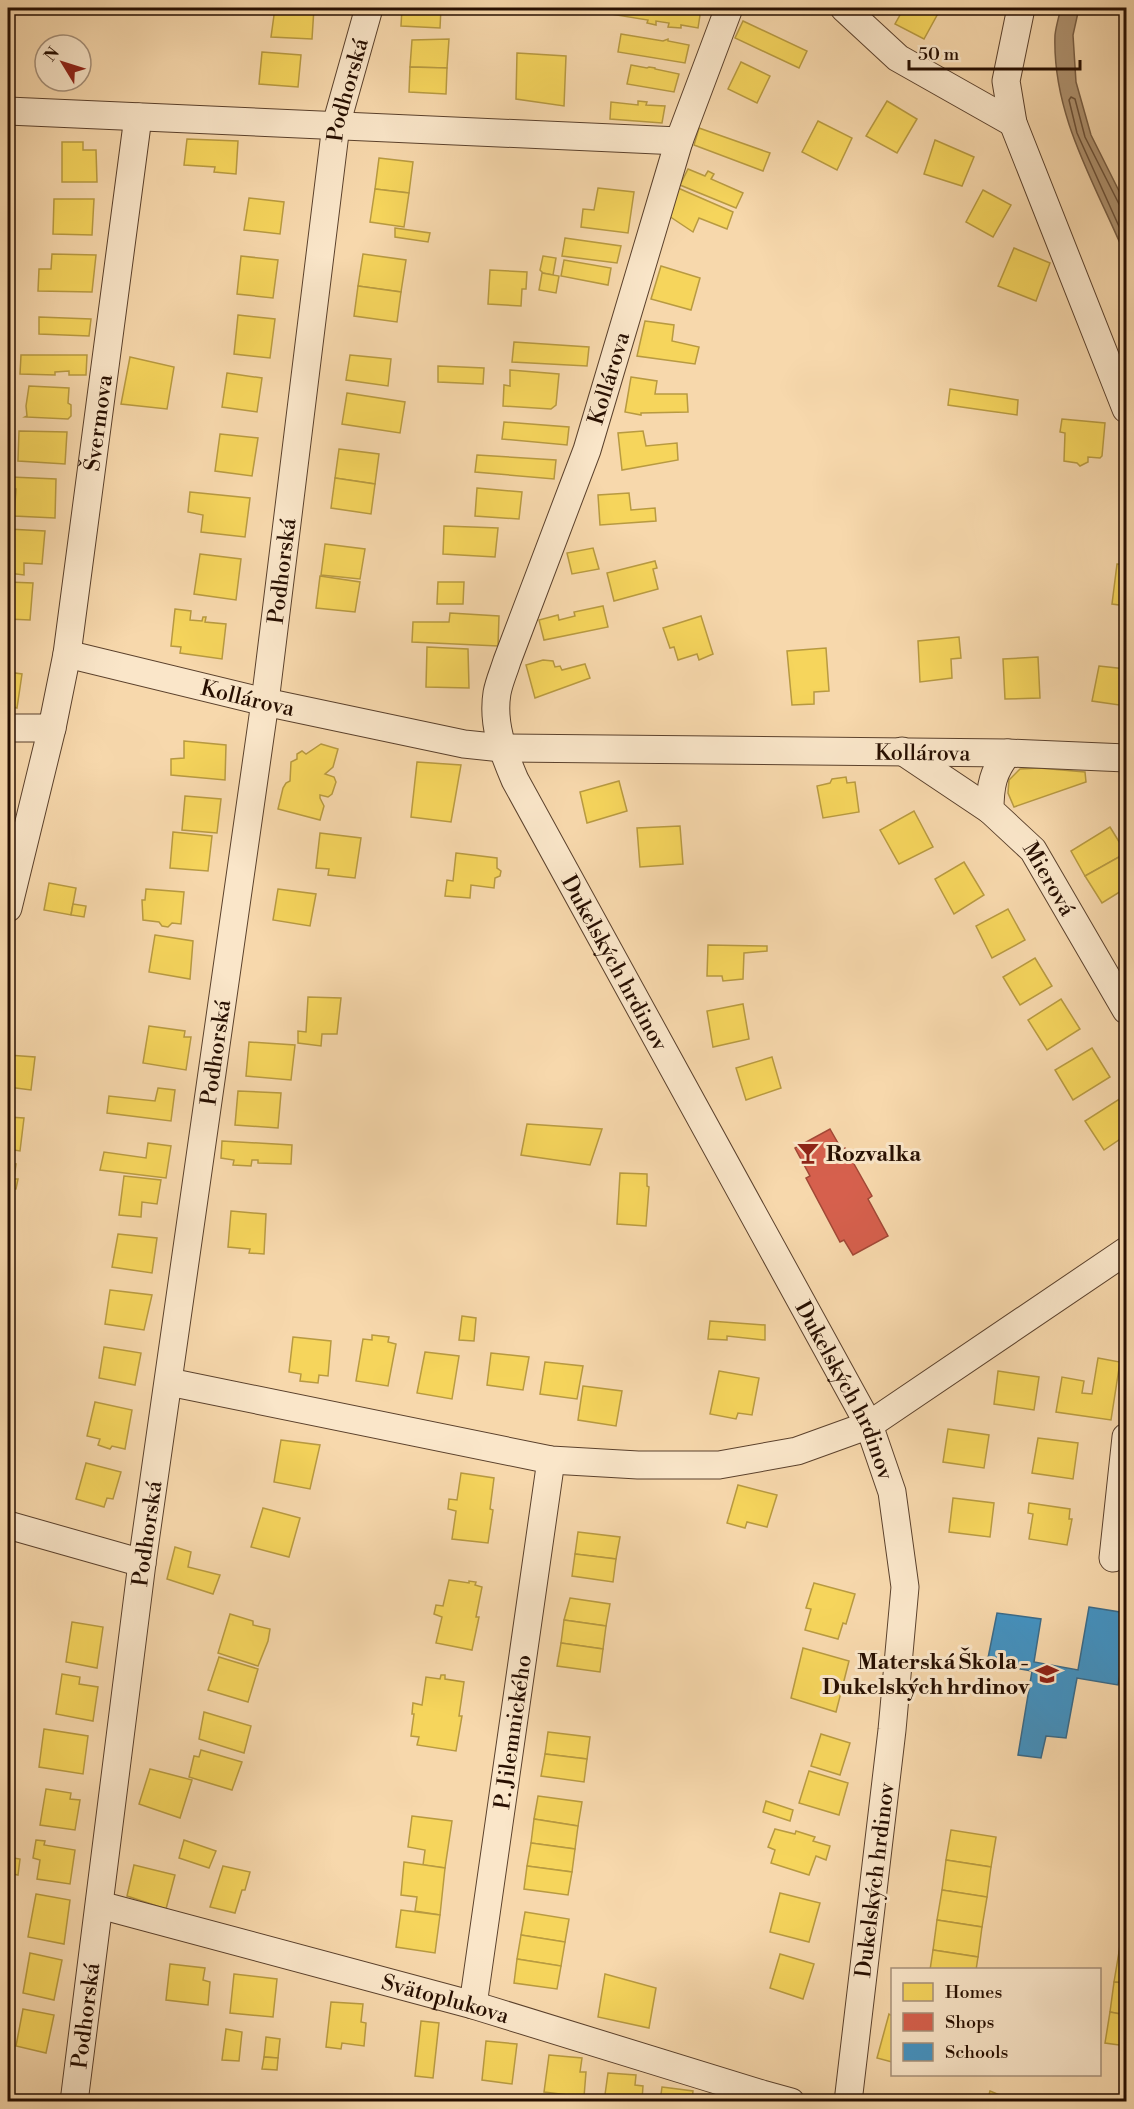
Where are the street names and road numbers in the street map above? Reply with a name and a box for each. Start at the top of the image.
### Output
street label: Podhorská [322,34,375,143]
street label: Kollárova [583,328,637,428]
street label: Švermova [77,372,119,473]
street label: Podhorská [263,516,303,626]
street label: Kollárova [198,675,298,723]
street label: Kollárova [875,740,971,768]
street label: Mierová [1016,837,1081,922]
street label: Dukelských hrdinov [555,871,673,1057]
street label: Podhorská [196,997,237,1107]
street label: Dukelských hrdinov [789,1297,899,1484]
street label: Podhorská [127,1478,169,1588]
street label: P. Jilemnického [489,1653,538,1811]
street label: Dukelských hrdinov [850,1780,901,1979]
street label: Podhorská [66,1961,107,2070]
street label: Svätoplukova [379,1969,513,2031]

